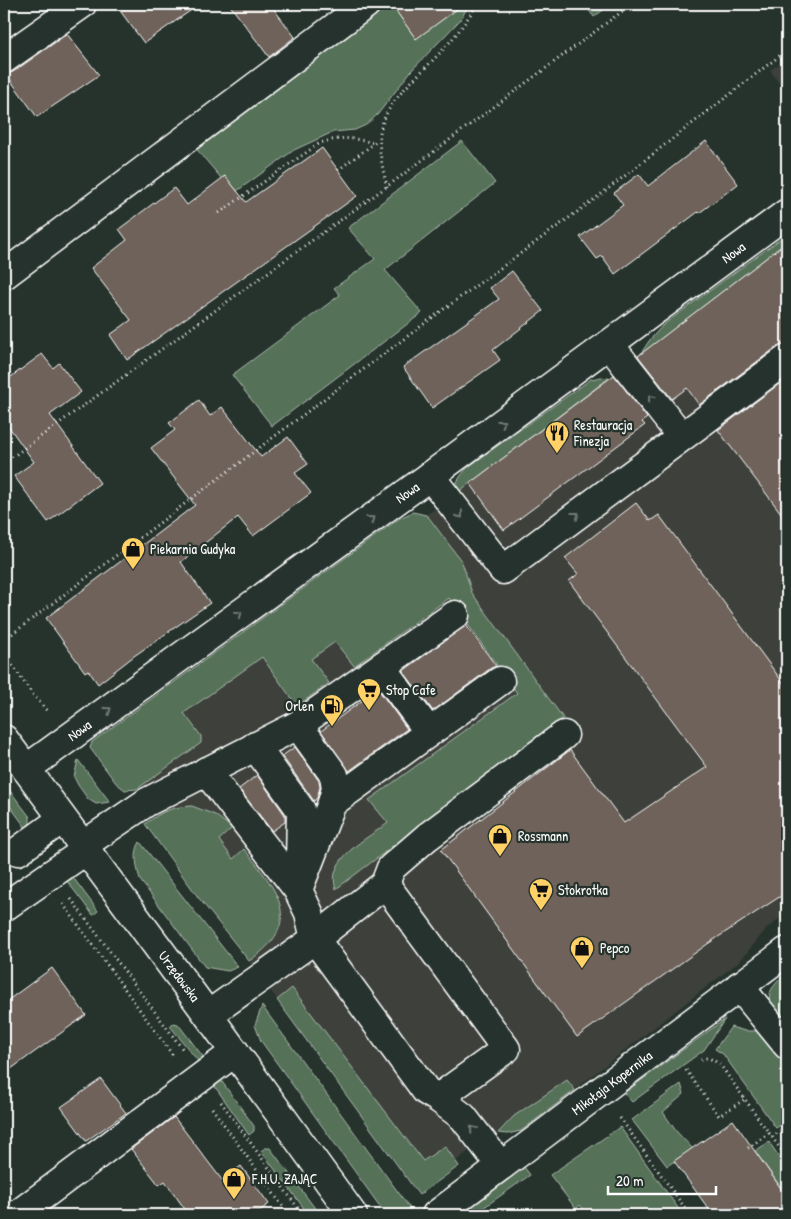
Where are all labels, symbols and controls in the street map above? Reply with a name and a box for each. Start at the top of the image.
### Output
street label: Nowa [717,237,749,267]
one-way arrow [649,395,657,404]
place label: Restauracja Finezja [573,415,633,451]
one-way arrow [496,420,506,429]
restaurant icon: Restauracja Finezja [544,420,570,454]
street label: Nowa [391,477,423,507]
one-way arrow [454,509,463,518]
one-way arrow [570,512,580,521]
one-way arrow [365,516,375,525]
shop icon: Piekarnia Gudyka [120,536,146,570]
place label: Piekarnia Gudyka [150,539,236,559]
one-way arrow [233,612,242,620]
supermarket icon: Stop Cafe [356,677,382,711]
place label: Stop Cafe [386,680,436,700]
fuel station icon: Orlen [319,693,345,727]
place label: Orlen [285,696,314,715]
one-way arrow [102,707,112,716]
street label: Nowa [63,714,95,745]
shop icon: Rossmann [487,823,513,857]
place label: Rossmann [518,826,568,845]
supermarket icon: Stokrotka [528,877,554,911]
place label: Stokrotka [558,880,608,899]
shop icon: Pepco [569,935,595,969]
place label: Pepco [600,938,630,958]
street label: Urzędowska [155,947,205,1006]
street label: Mikołaja Kopernika [567,1045,656,1119]
one-way arrow [469,1125,478,1134]
scale bar [608,1164,716,1196]
shop icon: F.H.U. ZAJĄC [221,1166,247,1200]
place label: F.H.U. ZAJĄC [251,1169,318,1188]
text: 20 m [616,1170,643,1191]

